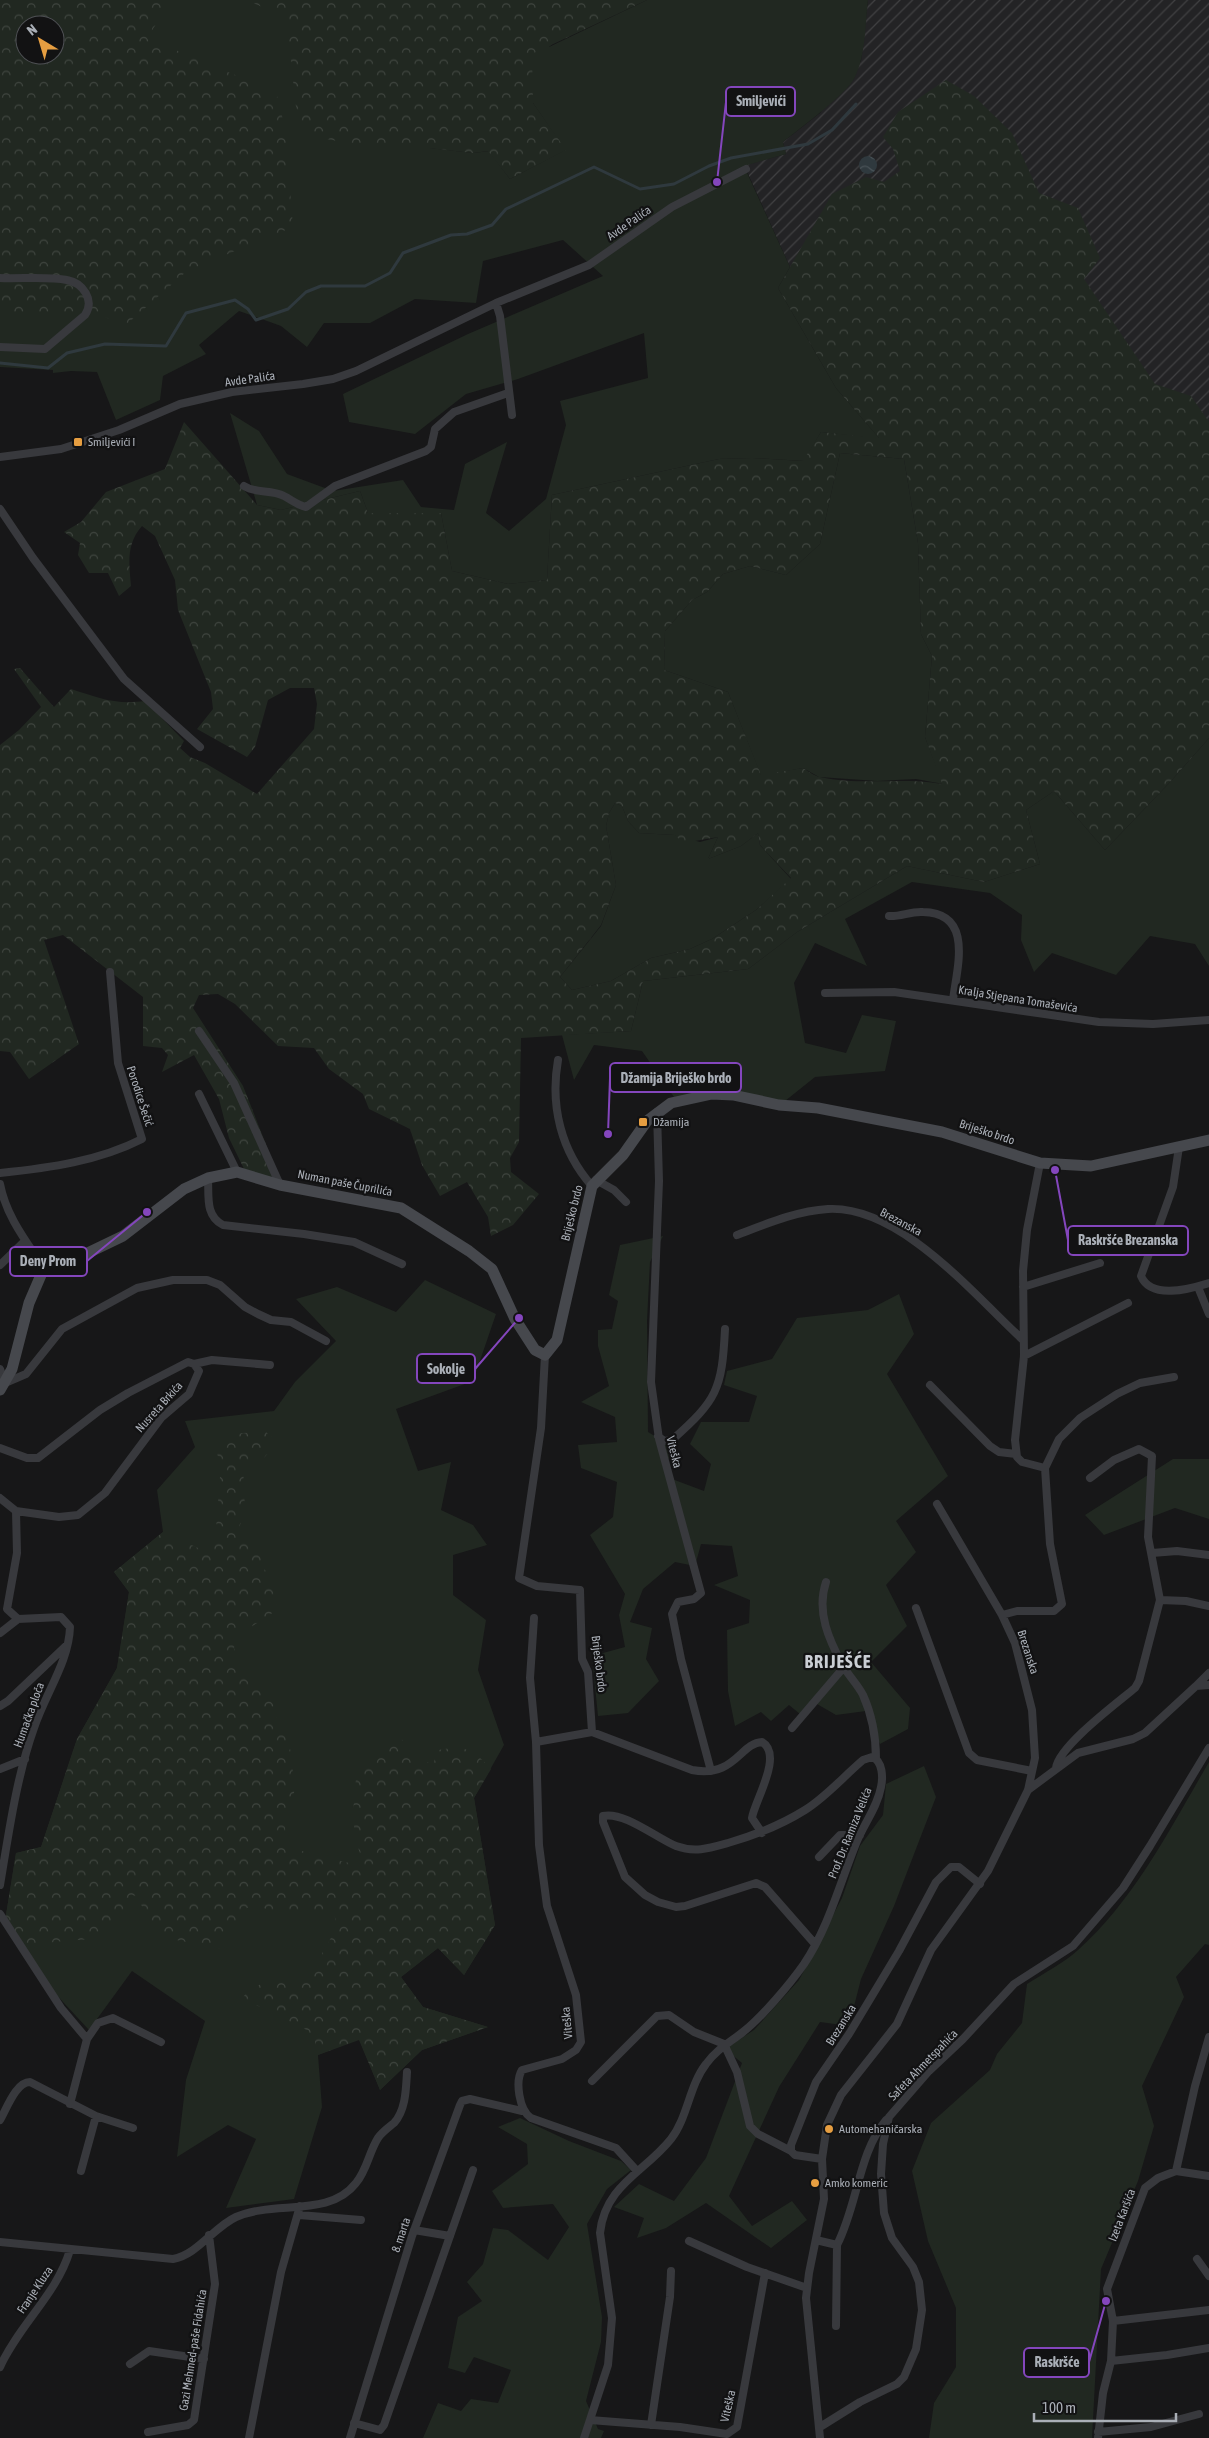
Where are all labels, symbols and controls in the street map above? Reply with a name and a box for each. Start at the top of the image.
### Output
north arrow [15,15,65,65]
text: N [24,21,40,39]
callout: Smiljevići [726,87,795,116]
text: Smiljevići [736,93,786,109]
street label: Avde Palića [604,203,654,243]
street label: Avde Palića [224,369,276,389]
place label: Smiljevići I [88,435,135,449]
marker: Smiljevići I [72,436,84,448]
street label: Kralja Stjepana Tomaševića [957,983,1079,1015]
callout: Džamija Briješko brdo [610,1063,741,1092]
street label: Porodice Šečić [124,1064,157,1128]
text: Džamija Briješko brdo [620,1070,732,1086]
place label: Džamija [653,1115,689,1129]
marker: Džamija [637,1116,649,1128]
street label: Briješko brdo [958,1116,1017,1148]
street label: Numan paše Čuprilića [296,1167,394,1199]
street label: Briješko brdo [558,1183,586,1242]
street label: Brezanska [878,1205,924,1239]
callout: Raskršće Brezanska [1068,1226,1188,1255]
text: Raskršće Brezanska [1078,1232,1179,1248]
callout: Deny Prom [10,1247,87,1276]
text: Deny Prom [20,1253,76,1269]
callout: Sokolje [417,1354,475,1383]
text: Sokolje [427,1361,465,1377]
street label: Nusreta Brkića [132,1379,186,1435]
street label: Viteška [663,1435,685,1469]
street label: Brezanska [1014,1628,1042,1676]
street label: Briješko brdo [589,1635,609,1694]
district label: BRIJEŠĆE [805,1651,871,1672]
street label: Humačka ploča [11,1680,47,1750]
street label: Prof. Dr. Ramiza Velića [825,1785,875,1881]
street label: Brezanska [823,2002,859,2048]
street label: Viteška [559,2006,575,2040]
street label: Safeta Ahmetspahića [886,2027,960,2103]
place label: Automehaničarska [839,2122,922,2136]
marker: Automehaničarska [823,2123,835,2135]
place label: Amko komeric [825,2176,888,2190]
marker: Amko komeric [809,2177,821,2189]
street label: Izeta Karšića [1106,2187,1138,2243]
street label: 8. marta [389,2216,413,2254]
street label: Franje Kluza [14,2264,56,2316]
street label: Gazi Mehmed-paše Fidahića [176,2288,210,2412]
callout: Raskršće [1024,2348,1089,2377]
text: Raskršće [1034,2354,1080,2370]
street label: Viteška [718,2389,738,2423]
scale bar [1034,2390,1176,2422]
text: 100 m [1042,2399,1076,2416]

